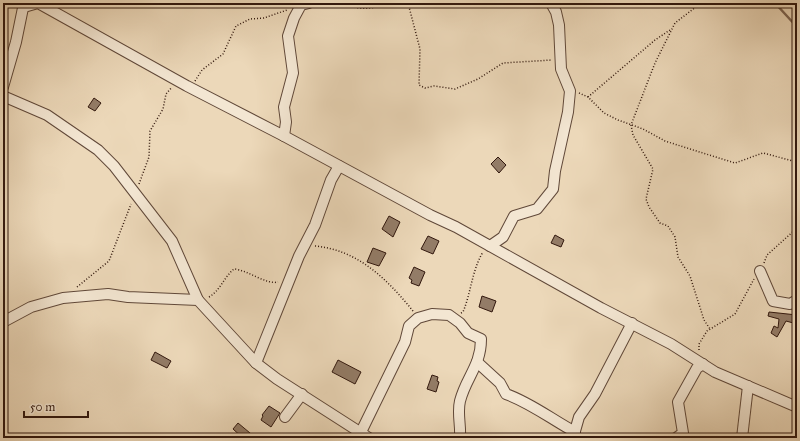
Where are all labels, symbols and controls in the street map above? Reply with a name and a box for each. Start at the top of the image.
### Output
scale bar [24,393,88,419]
text: 50 m [30,400,55,414]

